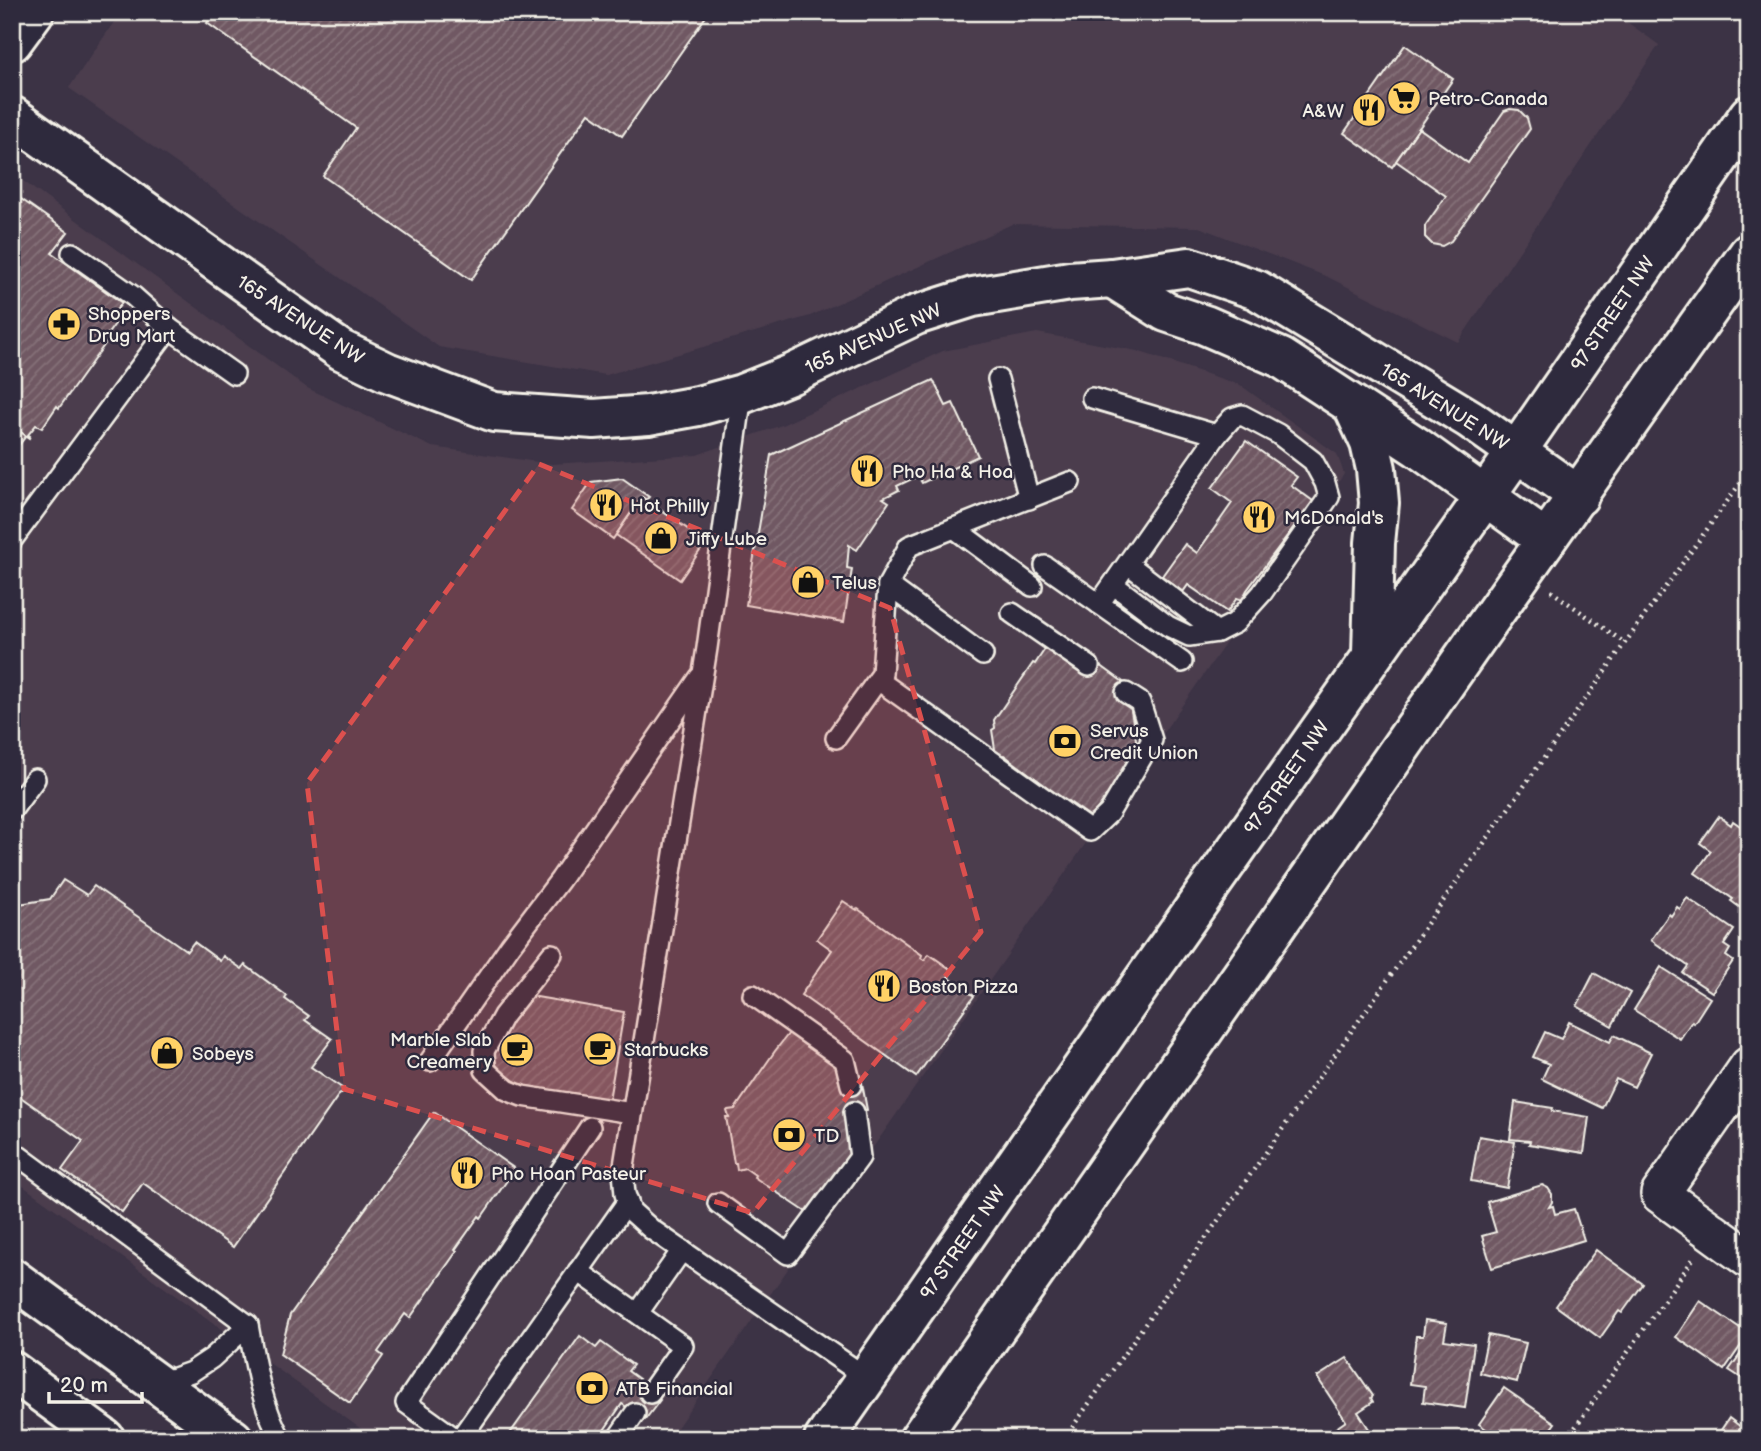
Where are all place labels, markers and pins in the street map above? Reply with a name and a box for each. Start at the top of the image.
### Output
supermarket icon: Petro-Canada [1385,79,1423,117]
place label: Petro-Canada [1428,88,1548,111]
restaurant icon: A&W [1350,91,1388,129]
place label: A&W [1302,100,1344,123]
place label: Shoppers Drug Mart [88,303,176,348]
pharmacy icon: Shoppers Drug Mart [45,305,83,343]
restaurant icon: Pho Ha & Hoa [848,452,886,490]
place label: Pho Ha & Hoa [892,461,1013,484]
restaurant icon: Hot Philly [587,486,625,524]
place label: Hot Philly [630,495,710,518]
restaurant icon: McDonald's [1240,498,1278,536]
place label: McDonald's [1284,507,1384,530]
shop icon: Jiffy Lube [642,519,680,557]
place label: Jiffy Lube [686,528,767,551]
shop icon: Telus [789,563,827,601]
place label: Telus [832,572,877,595]
place label: Servus Credit Union [1090,720,1198,765]
bank icon: Servus Credit Union [1046,722,1084,760]
restaurant icon: Boston Pizza [865,967,903,1005]
place label: Boston Pizza [908,976,1018,999]
place label: Marble Slab Creamery [390,1029,492,1074]
cafe icon: Starbucks [581,1030,619,1068]
cafe icon: Marble Slab Creamery [498,1031,536,1069]
shop icon: Sobeys [148,1034,186,1072]
place label: Starbucks [624,1039,708,1062]
place label: Sobeys [192,1043,254,1066]
bank icon: TD [770,1116,808,1154]
place label: TD [814,1125,839,1148]
restaurant icon: Pho Hoan Pasteur [448,1154,486,1192]
place label: Pho Hoan Pasteur [491,1163,647,1186]
bank icon: ATB Financial [573,1369,611,1407]
place label: ATB Financial [616,1378,733,1401]

